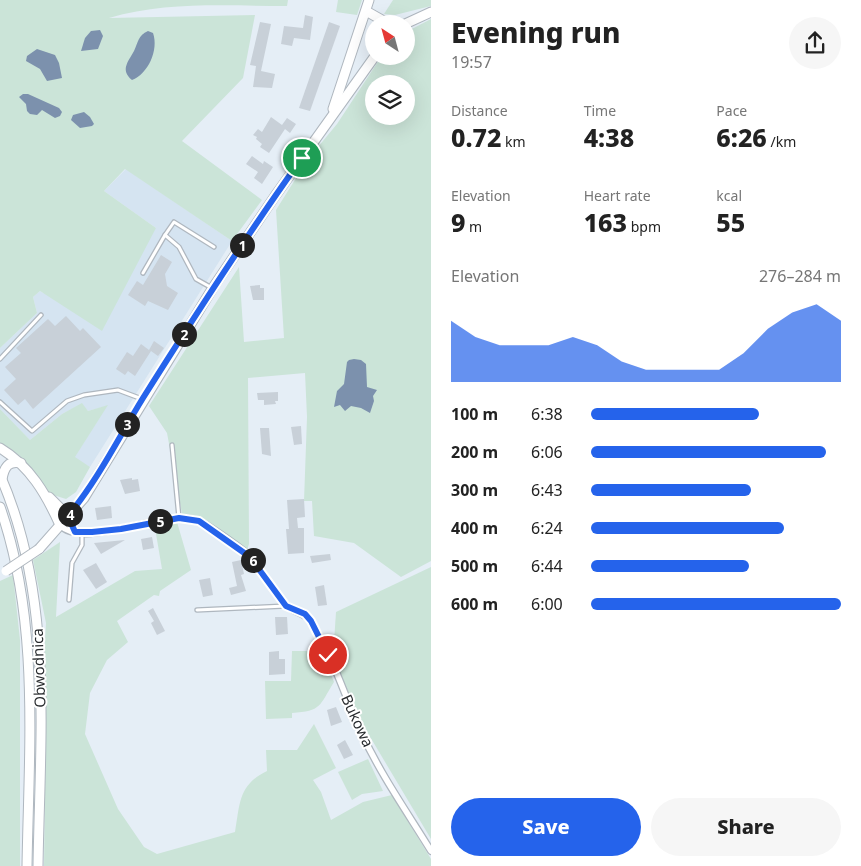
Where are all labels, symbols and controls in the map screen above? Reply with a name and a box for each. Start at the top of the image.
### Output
text: Evening run [451,13,620,51]
north arrow [365,15,415,65]
map controls [365,15,415,125]
button: share [789,17,841,69]
text: 19:57 [451,51,492,73]
button: layers [365,75,415,125]
text: Distance [451,101,508,120]
text: Time [584,101,616,120]
text: Pace [716,101,747,120]
text: 0.72 [451,120,501,154]
text: 4:38 [584,120,634,154]
text: 6:26 [716,120,767,154]
text: km [501,132,526,151]
text: /km [767,132,796,151]
pin [281,137,323,179]
icon: arrive [288,144,316,172]
text: Elevation [451,186,511,205]
text: Heart rate [584,186,651,205]
text: kcal [716,186,742,205]
text: 9 [451,205,465,239]
text: 163 [584,205,627,239]
text: 55 [716,205,745,239]
text: m [465,217,482,236]
text: bpm [627,217,661,236]
pin: 1 [230,232,254,258]
text: 1 [238,236,247,255]
text: Elevation [451,265,519,287]
text: 276–284 m [759,265,841,287]
pin: 2 [172,322,196,346]
text: 2 [180,325,189,344]
text: 100 m [451,403,498,425]
text: 6:38 [531,403,563,425]
pin: 3 [114,412,140,436]
text: 3 [123,415,132,434]
text: 200 m [451,441,498,463]
text: 6:06 [531,441,563,463]
text: 300 m [451,479,498,501]
text: 6:43 [531,479,563,501]
pin: 4 [58,502,82,526]
text: 4 [66,505,75,524]
pin: 5 [148,508,172,534]
text: 5 [156,512,165,531]
text: 400 m [451,517,498,539]
text: 6:24 [531,517,563,539]
pin: 6 [240,548,266,572]
text: 6 [249,551,258,570]
text: 500 m [451,555,498,577]
text: 6:44 [531,555,563,577]
text: 600 m [451,593,498,615]
text: 6:00 [531,593,563,615]
street label: Obwodnica [27,628,49,708]
pin [307,634,349,676]
icon: check [314,641,342,669]
street label: Bukowa [337,691,379,750]
button: Save [451,798,641,856]
button: Share [651,798,841,856]

